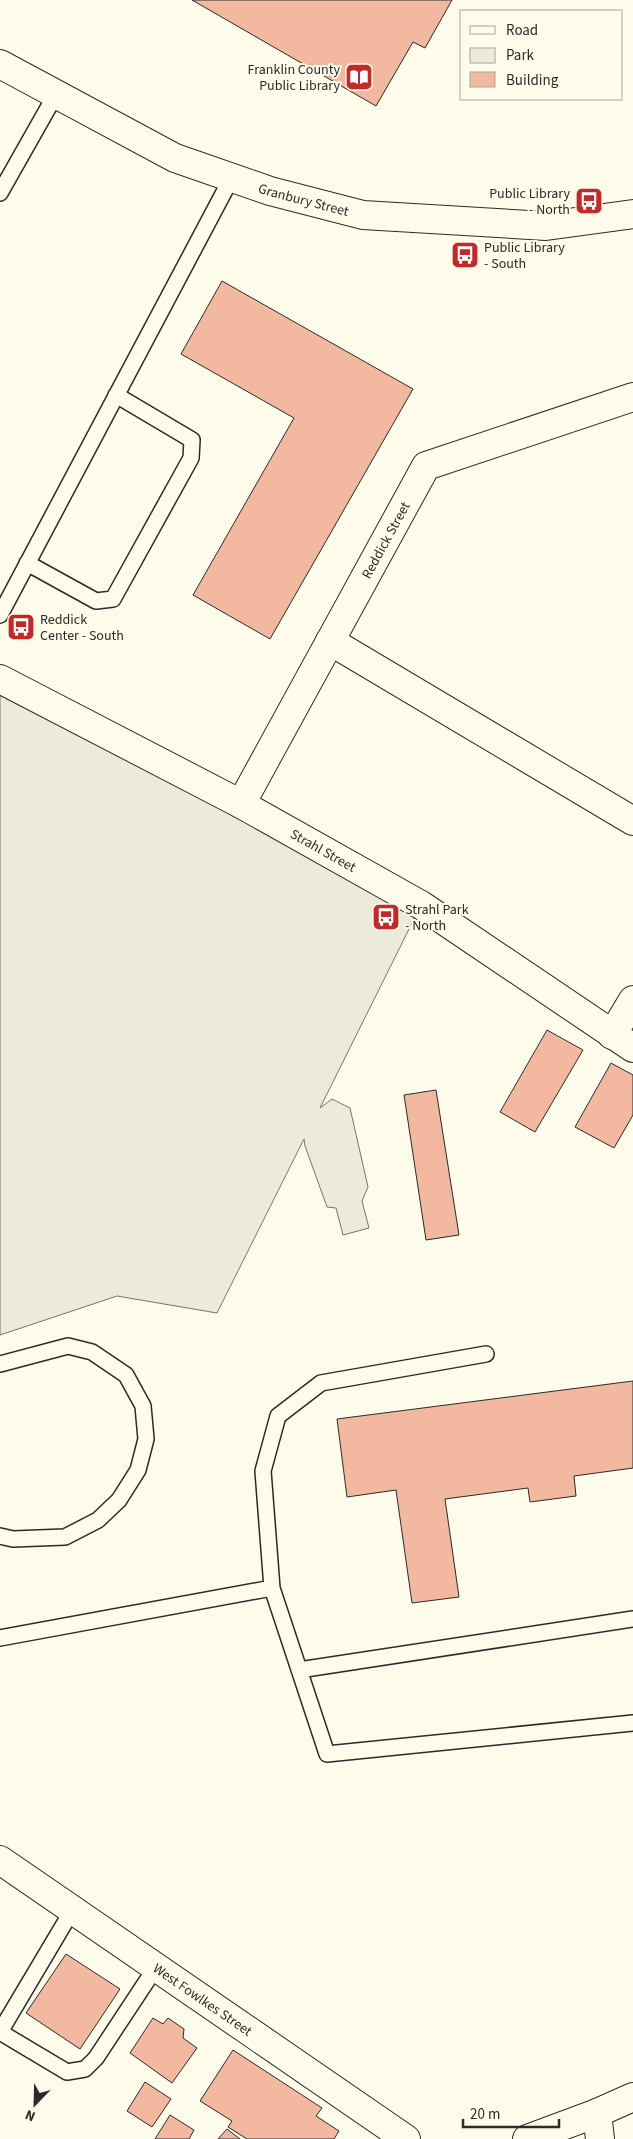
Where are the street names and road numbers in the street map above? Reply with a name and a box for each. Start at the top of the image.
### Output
street label: Granbury Street [255,179,351,222]
street label: Reddick Street [357,498,416,583]
street label: Strahl Street [286,825,360,878]
street label: West Fowlkes Street [149,1959,256,2042]

